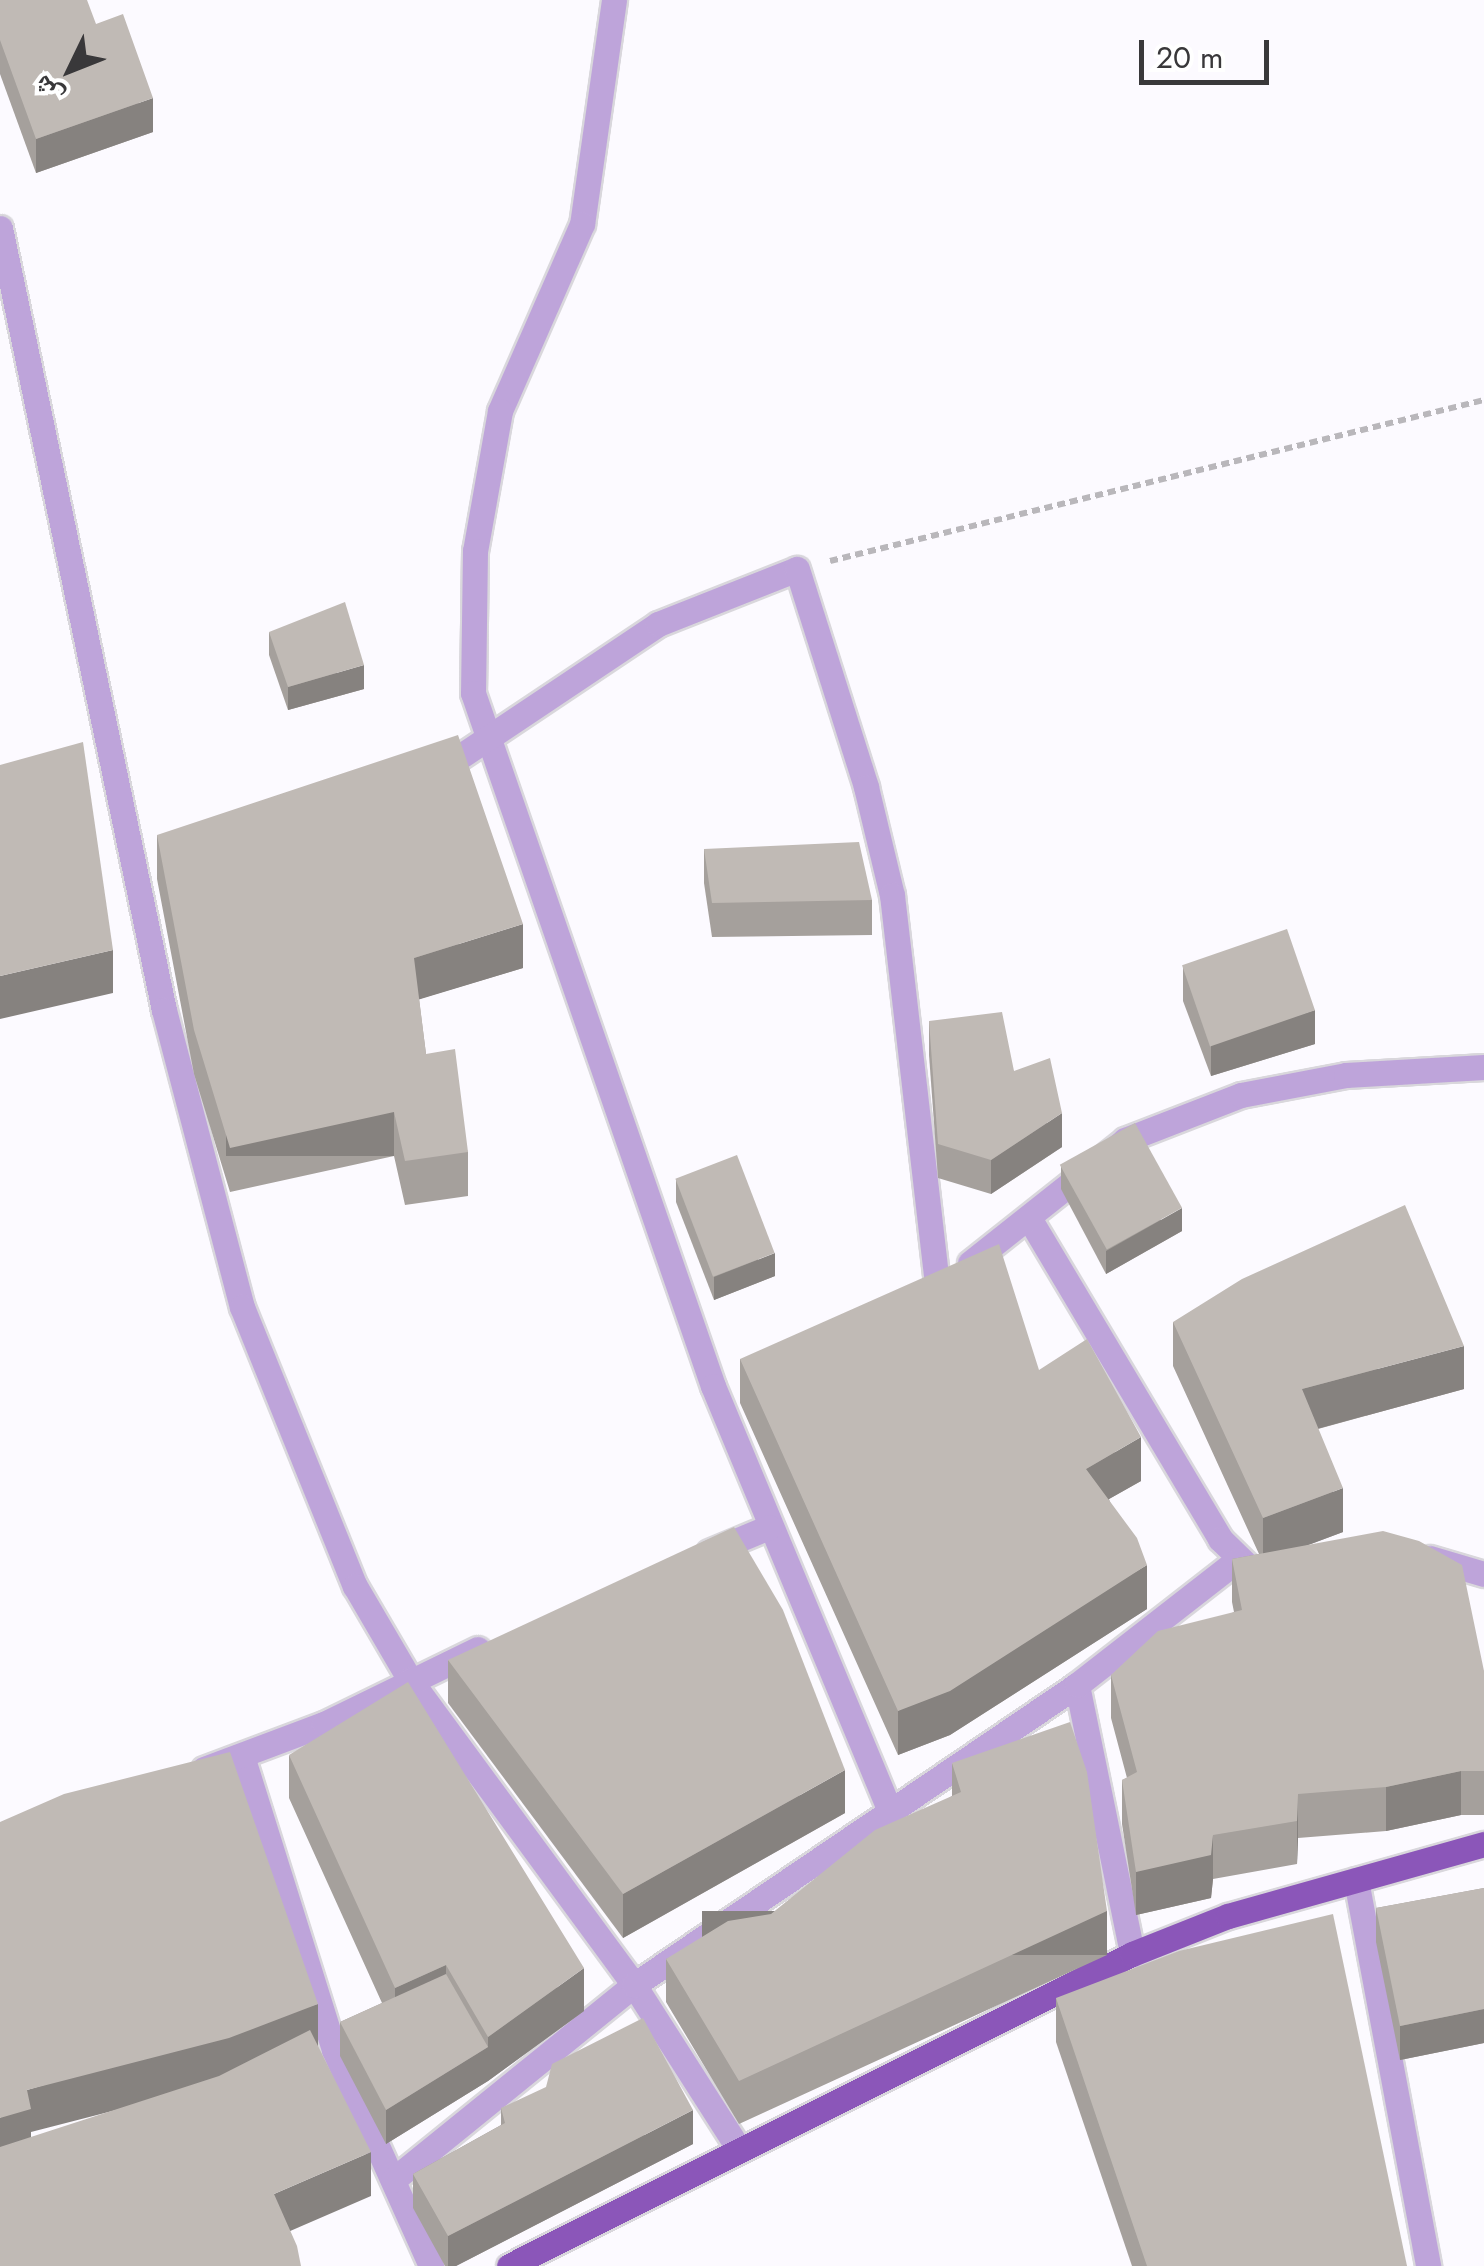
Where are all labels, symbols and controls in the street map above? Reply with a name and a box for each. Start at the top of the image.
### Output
north arrow [20,20,120,120]
scale bar [1144,20,1274,82]
text: 20 m [1156,36,1223,79]
text: ش [23,66,73,116]

